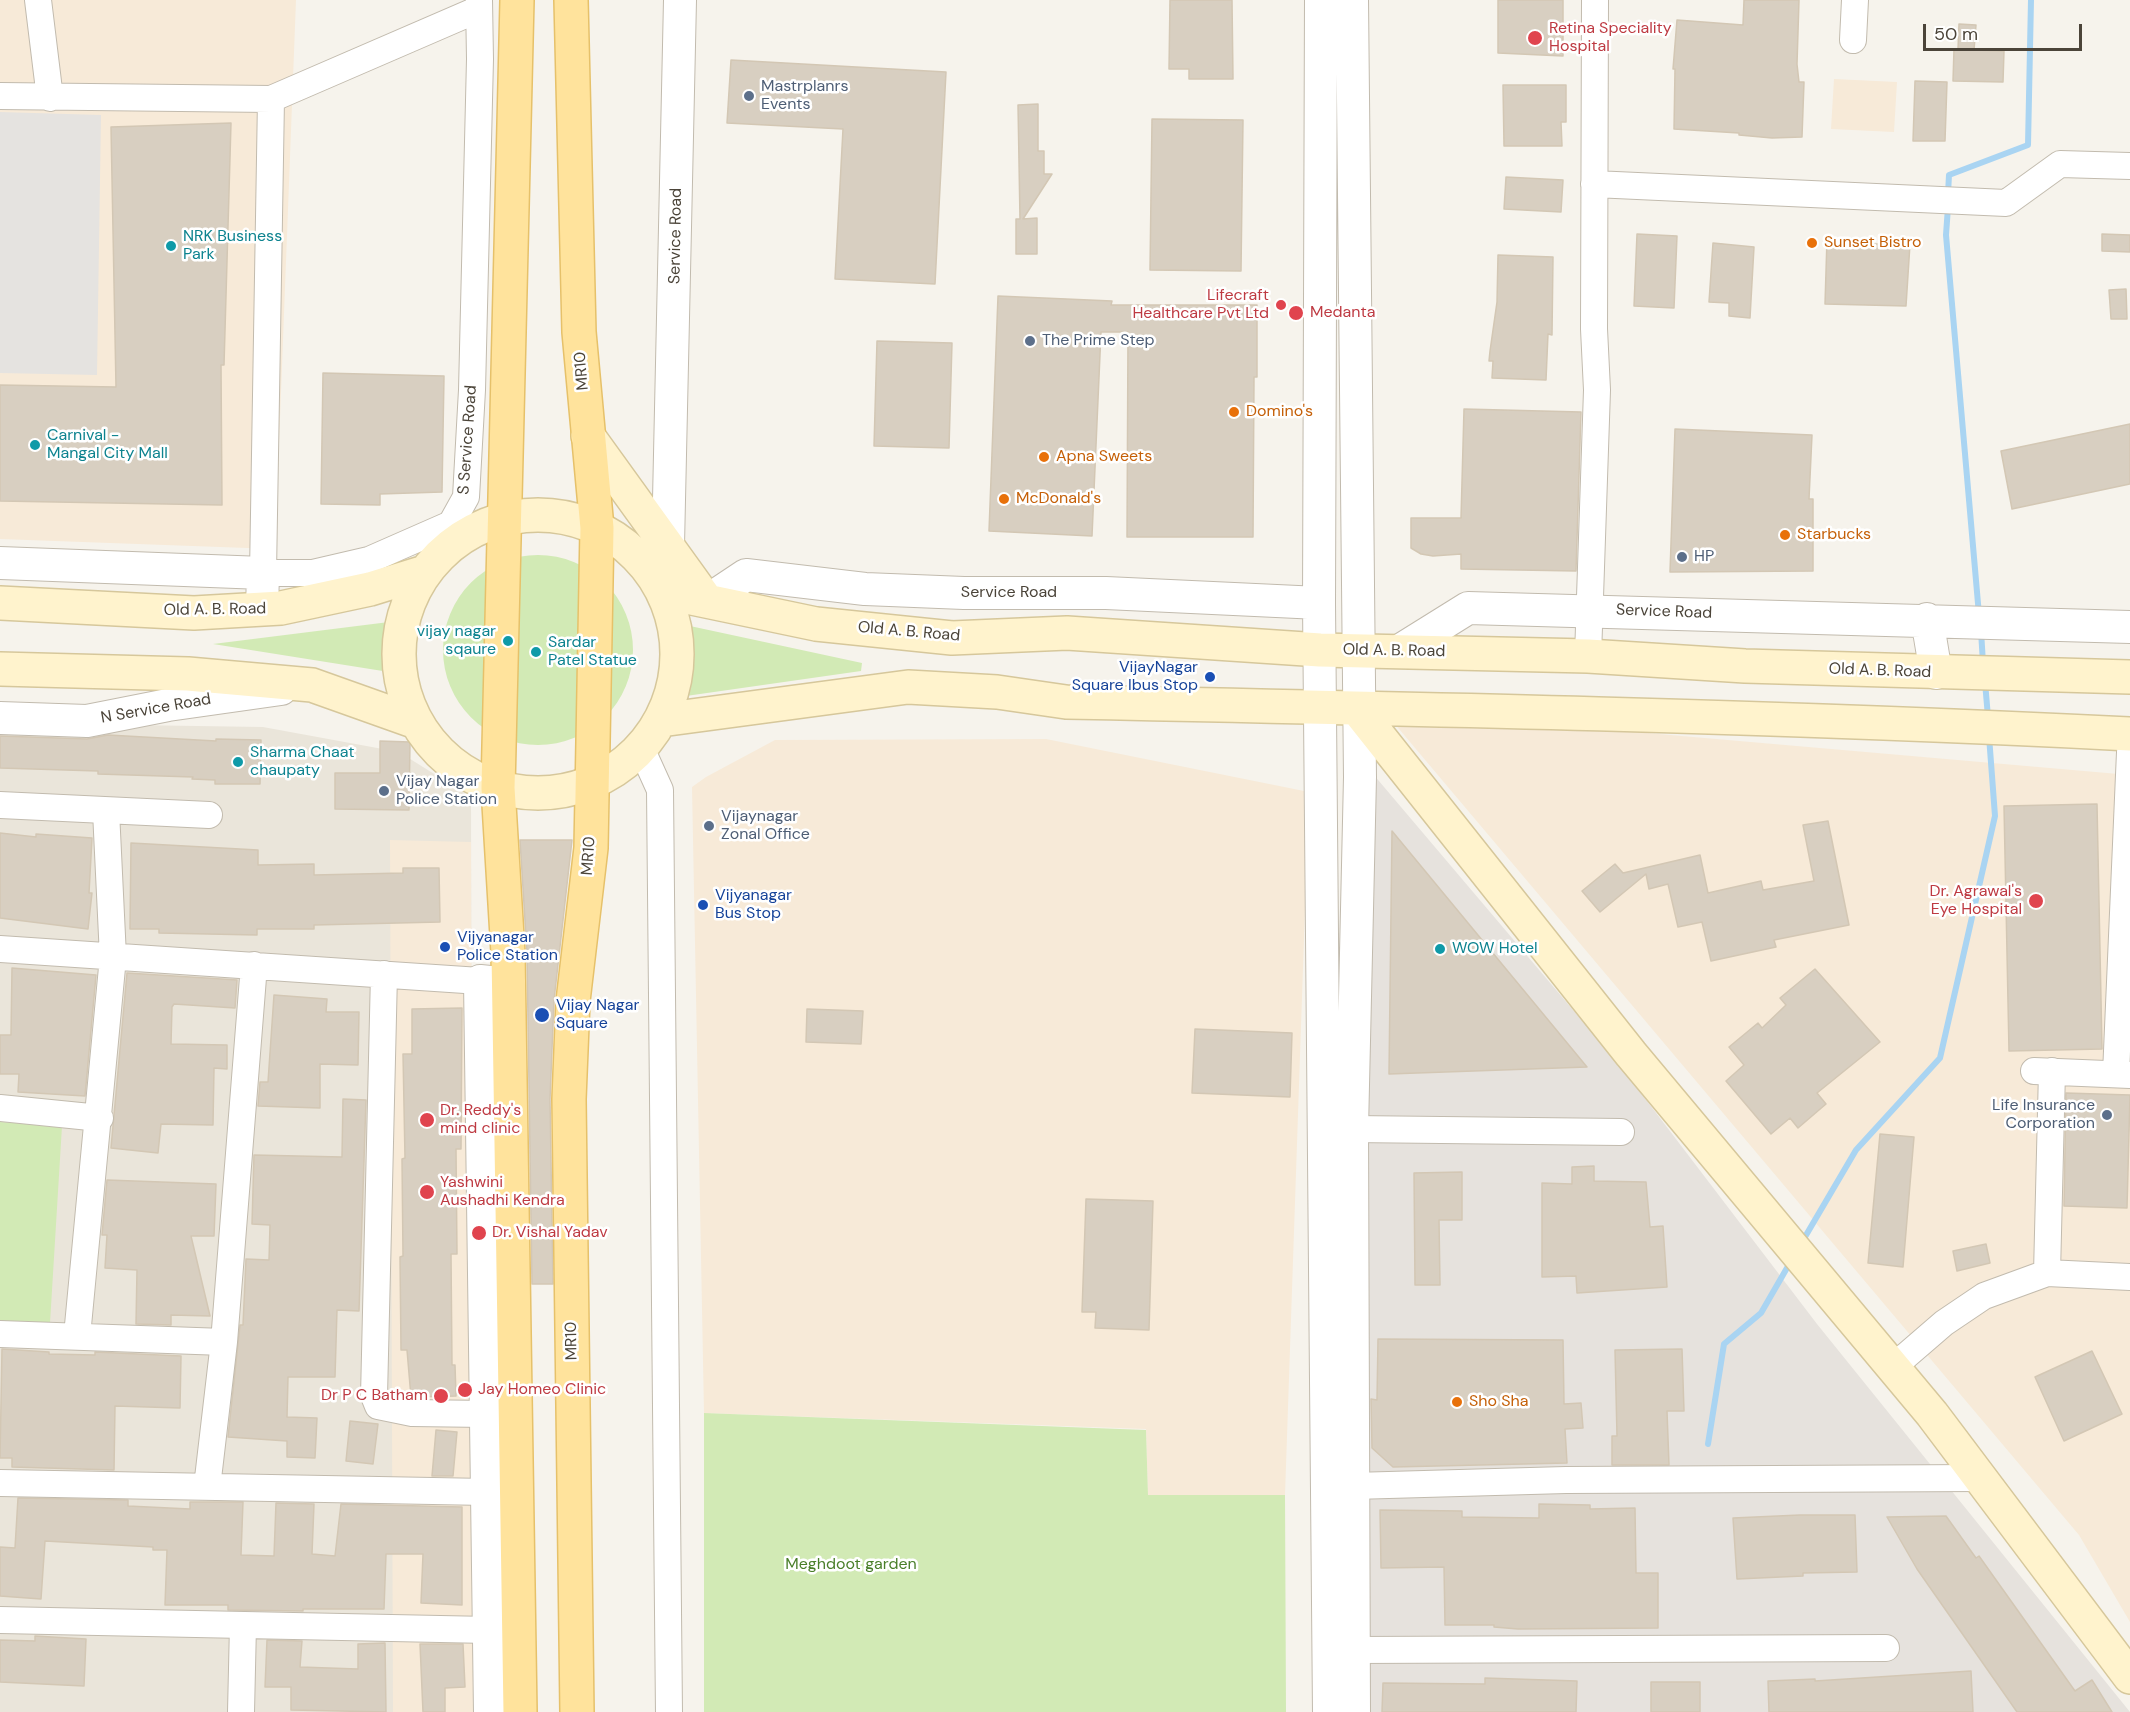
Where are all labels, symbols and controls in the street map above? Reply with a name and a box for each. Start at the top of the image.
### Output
scale bar [1926,12,2085,50]
place label: Retina Speciality Hospital [1549,19,1672,57]
text: 50 m [1934,22,1978,46]
marker: Retina Speciality Hospital [1526,29,1544,47]
place label: Mastrplanrs Events [761,77,848,115]
marker: Mastrplanrs Events [742,89,756,103]
street label: Service Road [666,188,686,284]
place label: NRK Business Park [183,227,282,265]
place label: Sunset Bistro [1824,233,1922,253]
marker: Sunset Bistro [1805,236,1819,250]
marker: NRK Business Park [164,239,178,253]
place label: Lifecraft Healthcare Pvt Ltd [1132,286,1269,324]
marker: Lifecraft Healthcare Pvt Ltd [1274,298,1288,312]
place label: Medanta [1310,303,1375,323]
marker: Medanta [1287,304,1305,322]
place label: The Prime Step [1042,331,1155,351]
marker: The Prime Step [1023,334,1037,348]
street label: MR10 [571,351,593,391]
street label: S Service Road [455,385,481,495]
place label: Domino's [1246,402,1313,422]
marker: Domino's [1227,405,1241,419]
place label: Carnival - Mangal City Mall [47,426,168,464]
marker: Carnival - Mangal City Mall [28,438,42,452]
place label: Apna Sweets [1056,447,1152,467]
marker: Apna Sweets [1037,450,1051,464]
place label: McDonald's [1016,489,1101,509]
marker: McDonald's [997,492,1011,506]
place label: Starbucks [1797,525,1871,545]
marker: Starbucks [1778,528,1792,542]
place label: HP [1694,547,1714,567]
marker: HP [1675,550,1689,564]
street label: Service Road [961,583,1057,603]
street label: Old A. B. Road [164,600,266,620]
street label: Service Road [1616,601,1712,623]
street label: Old A. B. Road [857,618,961,646]
place label: vijay nagar sqaure [417,622,496,660]
place label: Sardar Patel Statue [548,633,637,671]
marker: vijay nagar sqaure [501,634,515,648]
street label: Old A. B. Road [1343,641,1445,661]
marker: Sardar Patel Statue [529,645,543,659]
place label: VijayNagar Square Ibus Stop [1072,658,1198,696]
street label: Old A. B. Road [1828,660,1932,682]
marker: VijayNagar Square Ibus Stop [1203,670,1217,684]
street label: N Service Road [99,690,213,728]
place label: Sharma Chaat chaupaty [250,743,354,781]
marker: Sharma Chaat chaupaty [231,755,245,769]
place label: Vijay Nagar Police Station [396,772,497,810]
marker: Vijay Nagar Police Station [377,784,391,798]
place label: Vijaynagar Zonal Office [721,807,810,845]
marker: Vijaynagar Zonal Office [702,819,716,833]
street label: MR10 [578,836,600,876]
place label: Dr. Agrawal's Eye Hospital [1930,882,2022,920]
place label: Vijyanagar Bus Stop [715,886,792,924]
marker: Dr. Agrawal's Eye Hospital [2027,892,2045,910]
marker: Vijyanagar Bus Stop [696,898,710,912]
place label: Vijyanagar Police Station [457,928,558,966]
place label: WOW Hotel [1452,939,1538,959]
marker: Vijyanagar Police Station [438,940,452,954]
marker: WOW Hotel [1433,942,1447,956]
place label: Vijay Nagar Square [556,996,639,1034]
marker: Vijay Nagar Square [533,1006,551,1024]
place label: Life Insurance Corporation [1992,1096,2095,1134]
place label: Dr. Reddy's mind clinic [440,1101,521,1139]
marker: Life Insurance Corporation [2100,1108,2114,1122]
marker: Dr. Reddy's mind clinic [418,1111,436,1129]
place label: Yashwini Aushadhi Kendra [440,1173,565,1211]
marker: Yashwini Aushadhi Kendra [418,1183,436,1201]
place label: Dr. Vishal Yadav [492,1223,608,1243]
marker: Dr. Vishal Yadav [470,1224,488,1242]
street label: MR10 [562,1321,582,1361]
place label: Jay Homeo Clinic [478,1380,606,1400]
marker: Jay Homeo Clinic [456,1381,474,1399]
place label: Dr P C Batham [321,1386,428,1406]
marker: Dr P C Batham [432,1387,450,1405]
place label: Sho Sha [1469,1392,1528,1412]
marker: Sho Sha [1450,1395,1464,1409]
park label: Meghdoot garden [785,1555,917,1575]

